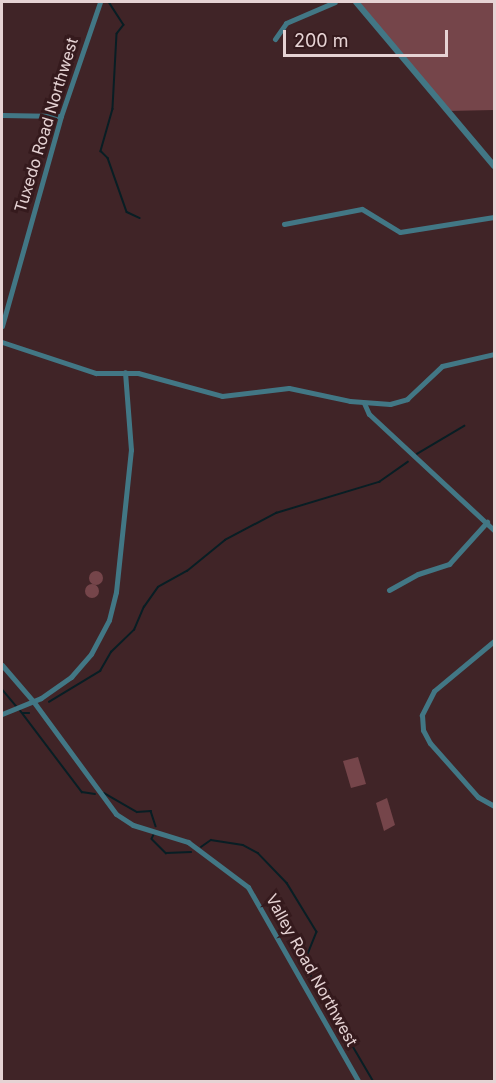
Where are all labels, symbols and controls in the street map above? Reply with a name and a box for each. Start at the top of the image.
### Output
scale bar [286,18,451,56]
text: 200 m [294,30,349,51]
street label: Tuxedo Road Northwest [10,35,82,215]
street label: Valley Road Northwest [262,891,362,1049]

